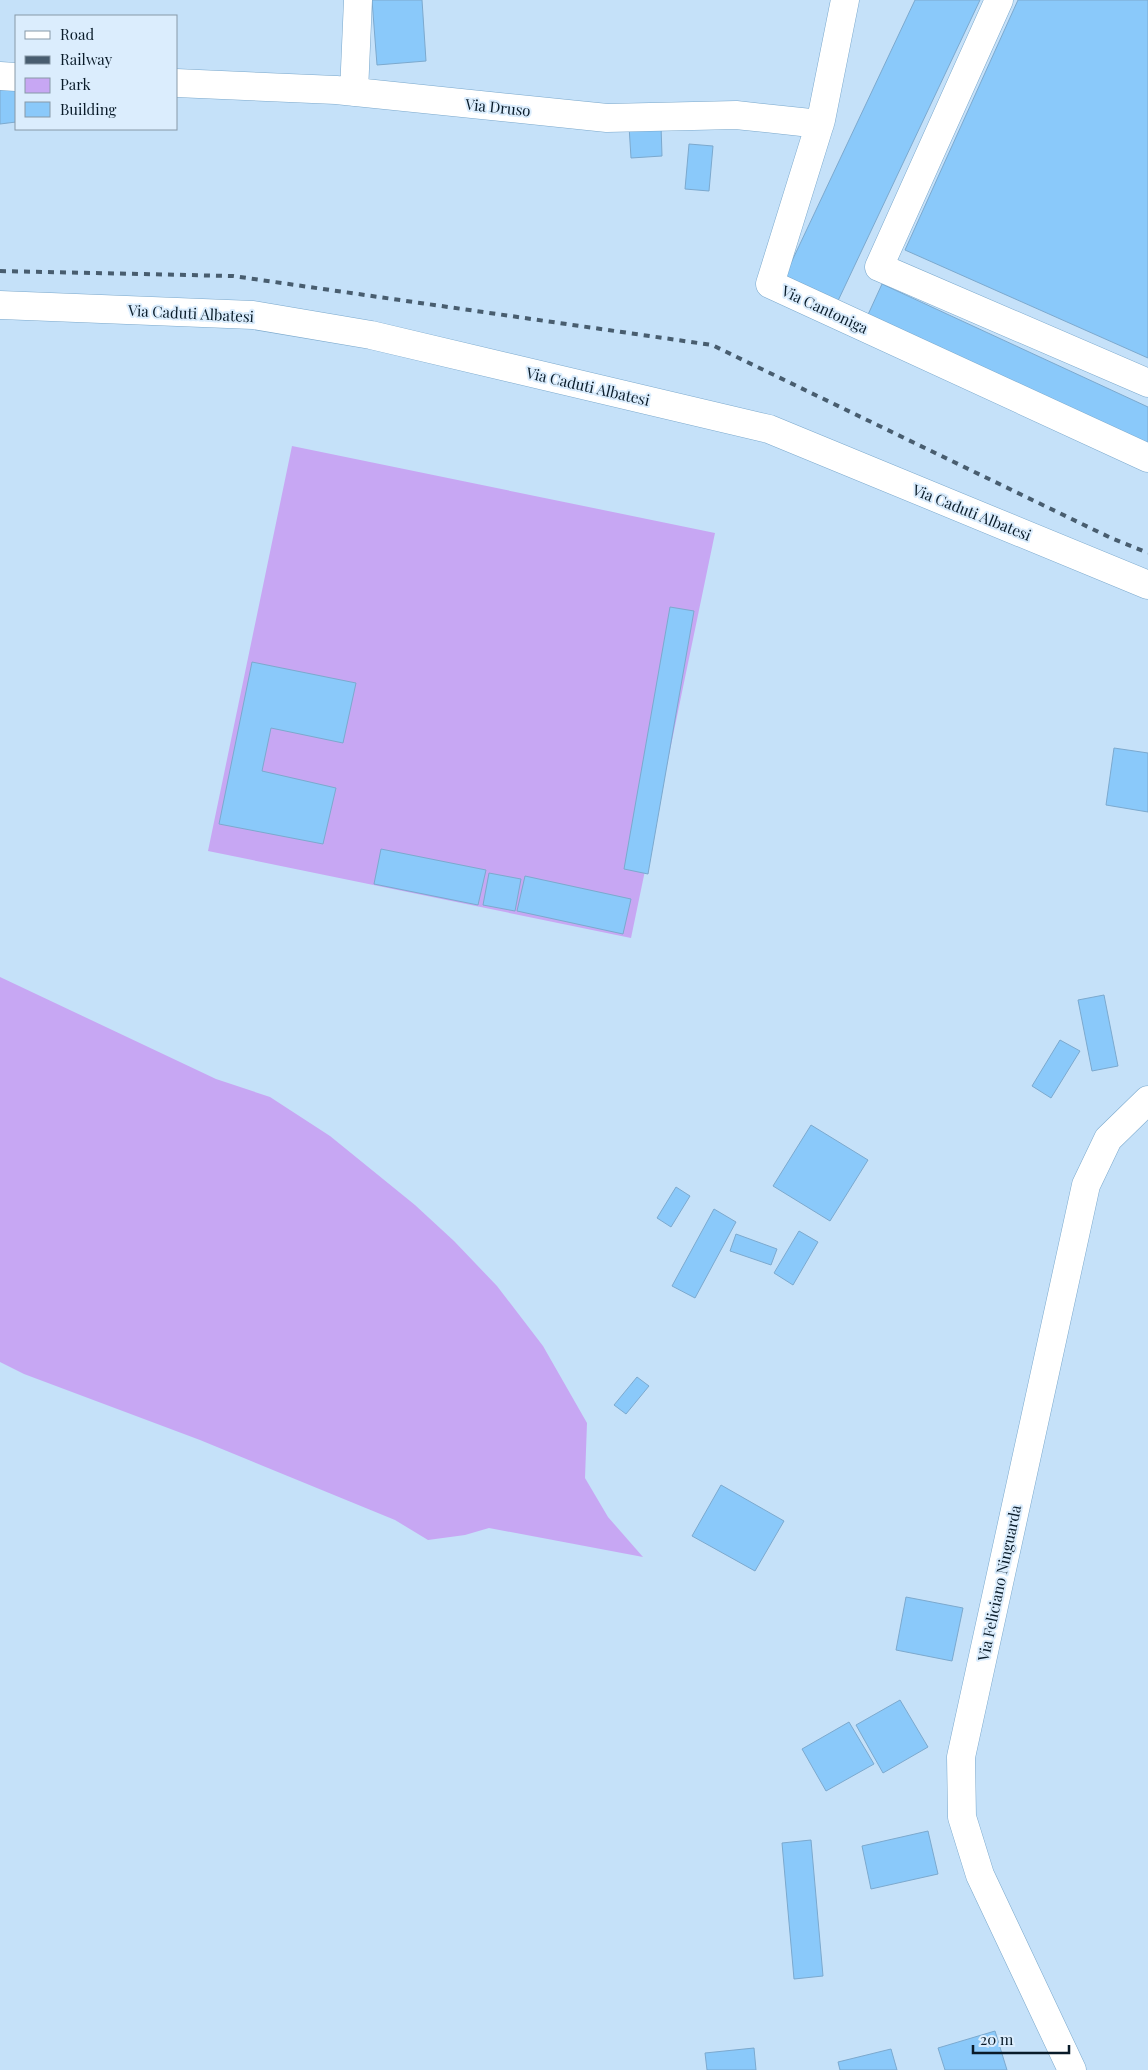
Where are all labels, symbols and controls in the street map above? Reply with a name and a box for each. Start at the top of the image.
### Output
legend [15,15,178,130]
text: Road [60,24,94,44]
text: Railway [60,49,113,69]
text: Park [60,74,92,94]
street label: Via Druso [463,94,532,120]
text: Building [60,99,117,119]
street label: Via Cantoniga [778,280,872,338]
street label: Via Caduti Albatesi [126,300,255,326]
street label: Via Caduti Albatesi [523,362,652,410]
street label: Via Caduti Albatesi [909,479,1035,545]
street label: Via Feliciano Ninguarda [972,1503,1025,1664]
scale bar [973,2022,1069,2054]
text: 20 m [980,2029,1014,2049]

